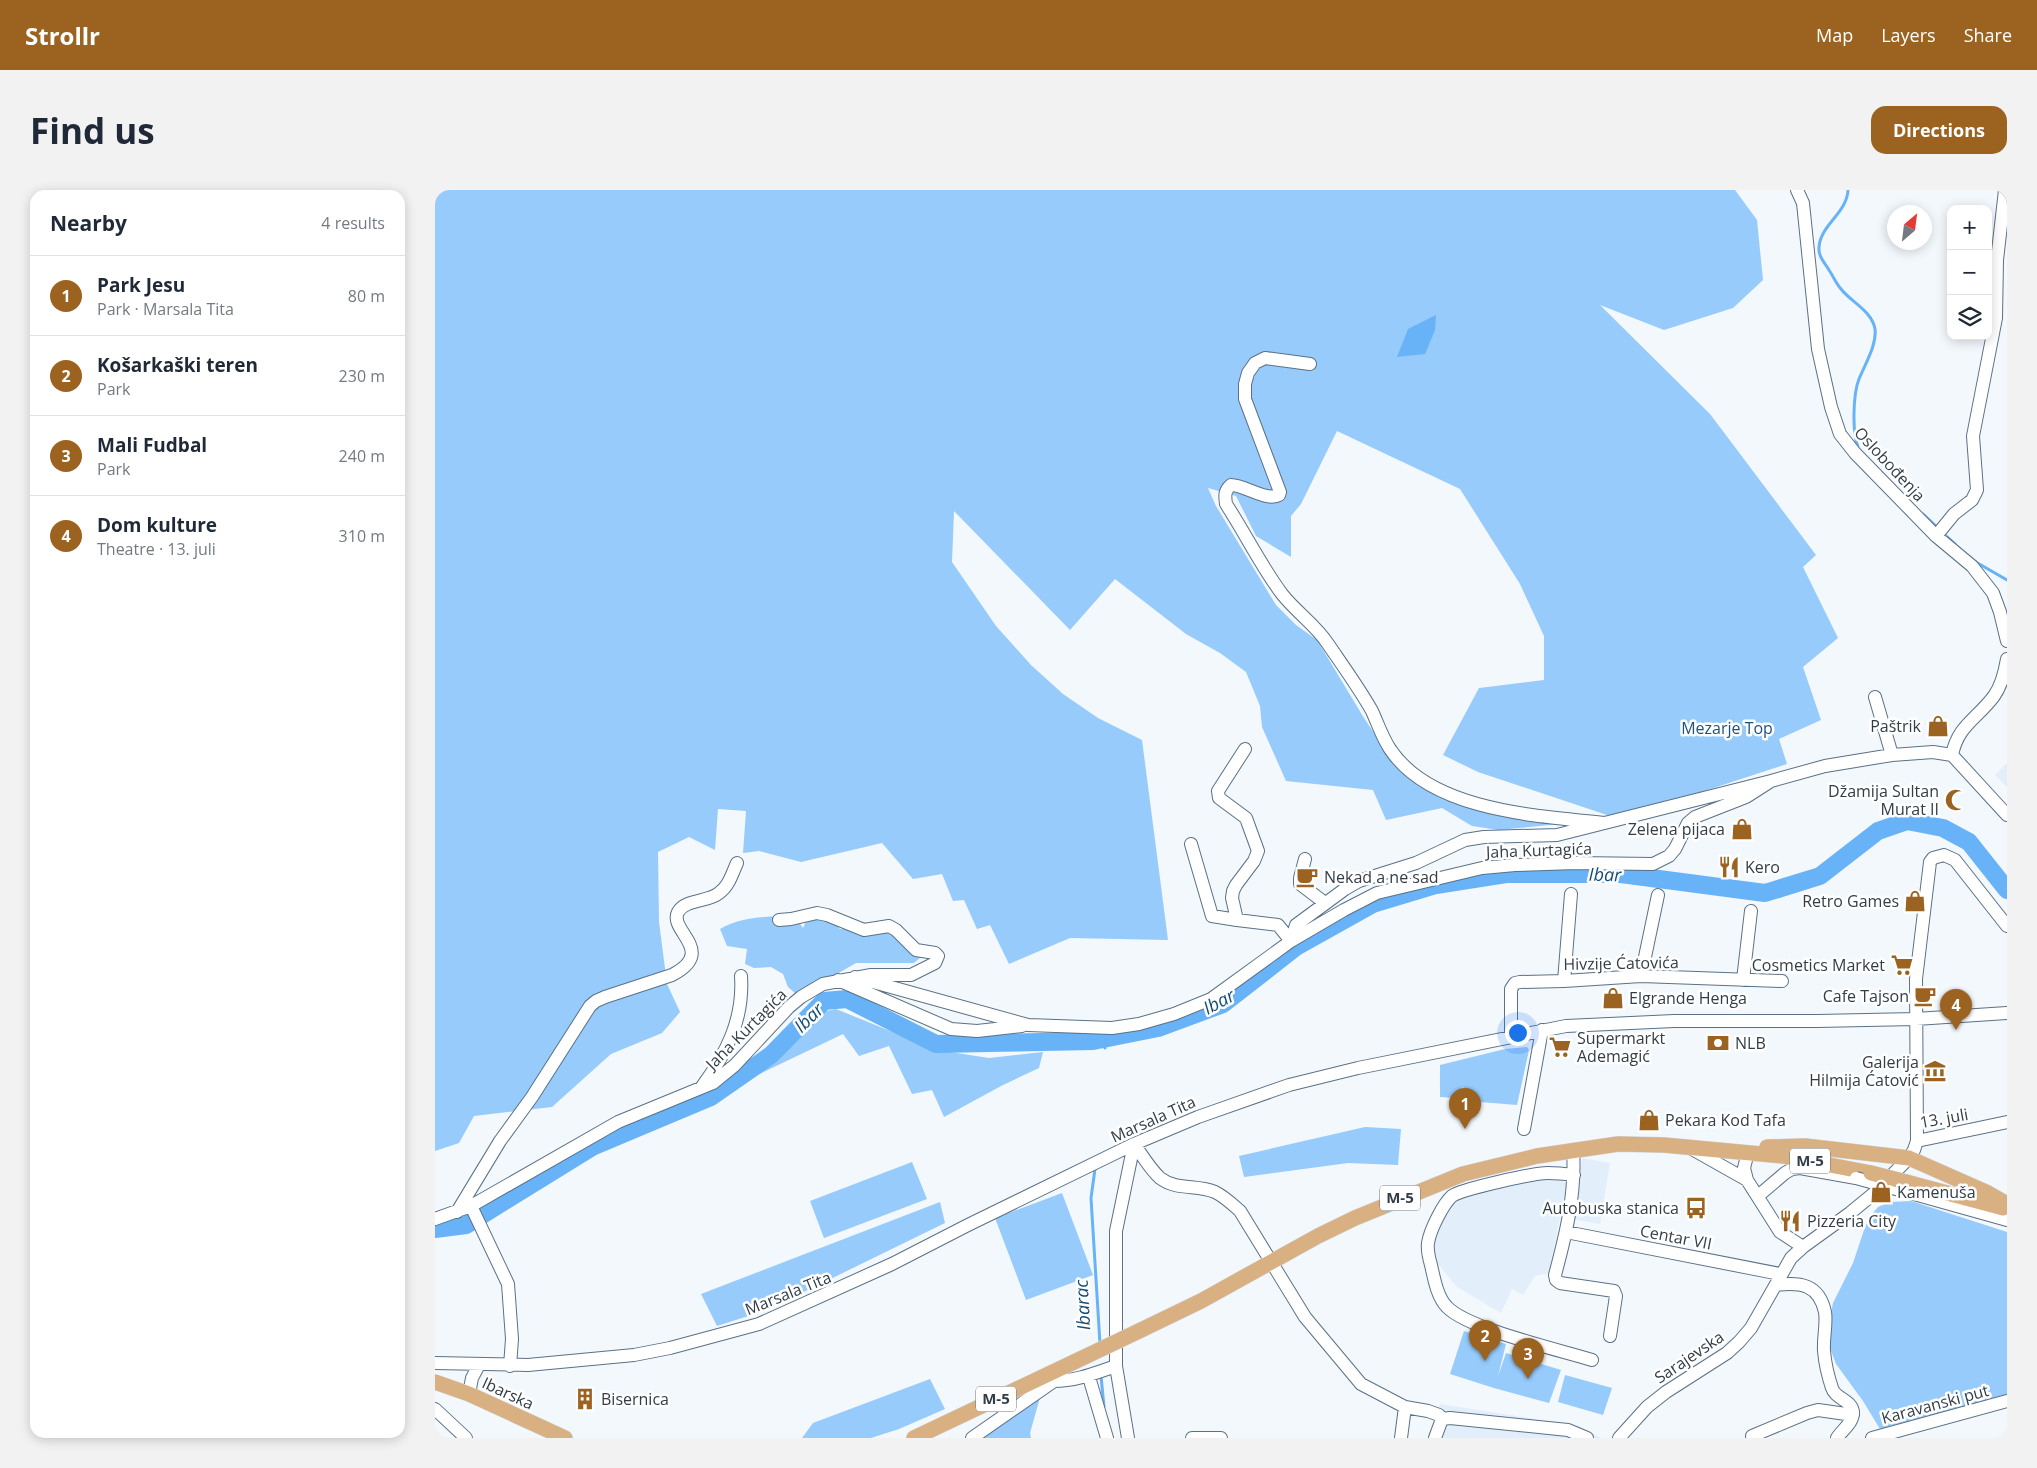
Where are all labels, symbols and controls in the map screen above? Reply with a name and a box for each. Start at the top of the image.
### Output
text: Strollr [25,19,100,52]
text: Map [1816,23,1853,47]
text: Layers [1881,23,1936,47]
text: Share [1964,23,2012,47]
button: Directions [1871,106,2007,154]
text: Find us [30,107,155,154]
north arrow [1887,205,1932,250]
map controls [1947,205,1992,340]
button: + [1947,205,1992,250]
text: Nearby [50,209,127,237]
text: 4 results [321,212,385,234]
button: − [1947,250,1992,295]
text: Park Jesu [97,272,185,298]
text: 1 [61,285,71,307]
text: 80 m [348,285,385,307]
button: layers [1947,295,1992,340]
text: Park · Marsala Tita [97,298,234,320]
text: Košarkaški teren [97,352,258,378]
text: 2 [61,365,71,387]
text: 230 m [339,365,385,387]
text: Park [97,378,130,400]
street label: Oslobođenja [1850,422,1930,506]
text: Mali Fudbal [97,432,207,458]
text: 3 [61,445,71,467]
text: 240 m [339,445,385,467]
text: Park [97,458,130,480]
text: Dom kulture [97,512,217,538]
text: 4 [61,525,71,547]
text: 310 m [339,525,385,547]
text: Theatre · 13. juli [97,538,216,560]
shop icon: Paštrik [1925,713,1951,739]
place label: Paštrik [1870,715,1922,737]
park label: Mezarje Top [1681,717,1773,739]
place label: Džamija Sultan Murat II [1828,780,1939,820]
mosque icon: Džamija Sultan Murat II [1943,787,1969,813]
shop icon: Zelena pijaca [1729,816,1755,842]
place label: Zelena pijaca [1628,818,1725,840]
street label: Jaha Kurtagića [1484,837,1592,863]
restaurant icon: Kero [1716,854,1742,880]
place label: Kero [1745,856,1780,878]
water label: Ibar [1589,862,1622,886]
cafe icon: Nekad a ne sad [1294,864,1320,890]
place label: Nekad a ne sad [1324,866,1439,888]
shop icon: Retro Games [1902,888,1928,914]
place label: Retro Games [1802,890,1899,912]
street label: Hivzije Ćatovića [1563,951,1679,975]
supermarket icon: Cosmetics Market [1889,952,1915,978]
place label: Cosmetics Market [1752,954,1885,976]
water label: Ibar [1199,982,1239,1019]
cafe icon: Cafe Tajson [1912,983,1938,1009]
street label: Jaha Kurtagića [699,984,791,1076]
shop icon: Elgrande Henga [1600,985,1626,1011]
place label: Cafe Tajson [1823,985,1909,1007]
place label: Elgrande Henga [1629,987,1747,1009]
pin: 4 [1940,989,1972,1030]
water label: Ibar [788,997,829,1037]
your location [1505,1020,1531,1046]
place label: Supermarkt Ademagić [1577,1027,1666,1067]
bank icon: NLB [1705,1030,1731,1056]
place label: NLB [1735,1032,1766,1054]
supermarket icon: Supermarkt Ademagić [1547,1034,1573,1060]
place label: Galerija Hilmija Ćatović [1809,1051,1919,1091]
museum icon: Galerija Hilmija Ćatović [1922,1058,1948,1084]
pin: 1 [1449,1088,1481,1129]
street label: Marsala Tita [1107,1090,1199,1148]
street label: 13. juli [1918,1103,1970,1133]
shop icon: Pekara Kod Tafa [1636,1107,1662,1133]
place label: Pekara Kod Tafa [1665,1109,1786,1131]
road number: M-5 [1790,1148,1830,1174]
shop icon: Kamenuša [1868,1179,1894,1205]
place label: Kamenuša [1897,1181,1976,1203]
road number: M-5 [1380,1186,1420,1210]
bus stop icon: Autobuska stanica [1683,1195,1709,1221]
place label: Autobuska stanica [1542,1197,1679,1219]
restaurant icon: Pizzeria City [1777,1208,1803,1234]
place label: Pizzeria City [1807,1210,1897,1232]
street label: Centar VII [1638,1219,1714,1255]
street label: Marsala Tita [742,1266,834,1320]
water label: Ibarac [1069,1278,1095,1331]
pin: 2 [1469,1320,1501,1361]
street label: Sarajevska [1650,1326,1728,1388]
pin: 3 [1512,1338,1544,1379]
street label: Ibarska [479,1371,537,1415]
street label: Karavanski put [1879,1379,1991,1429]
building icon: Bisernica [572,1386,598,1412]
road number: M-5 [976,1386,1016,1412]
place label: Bisernica [601,1388,669,1410]

